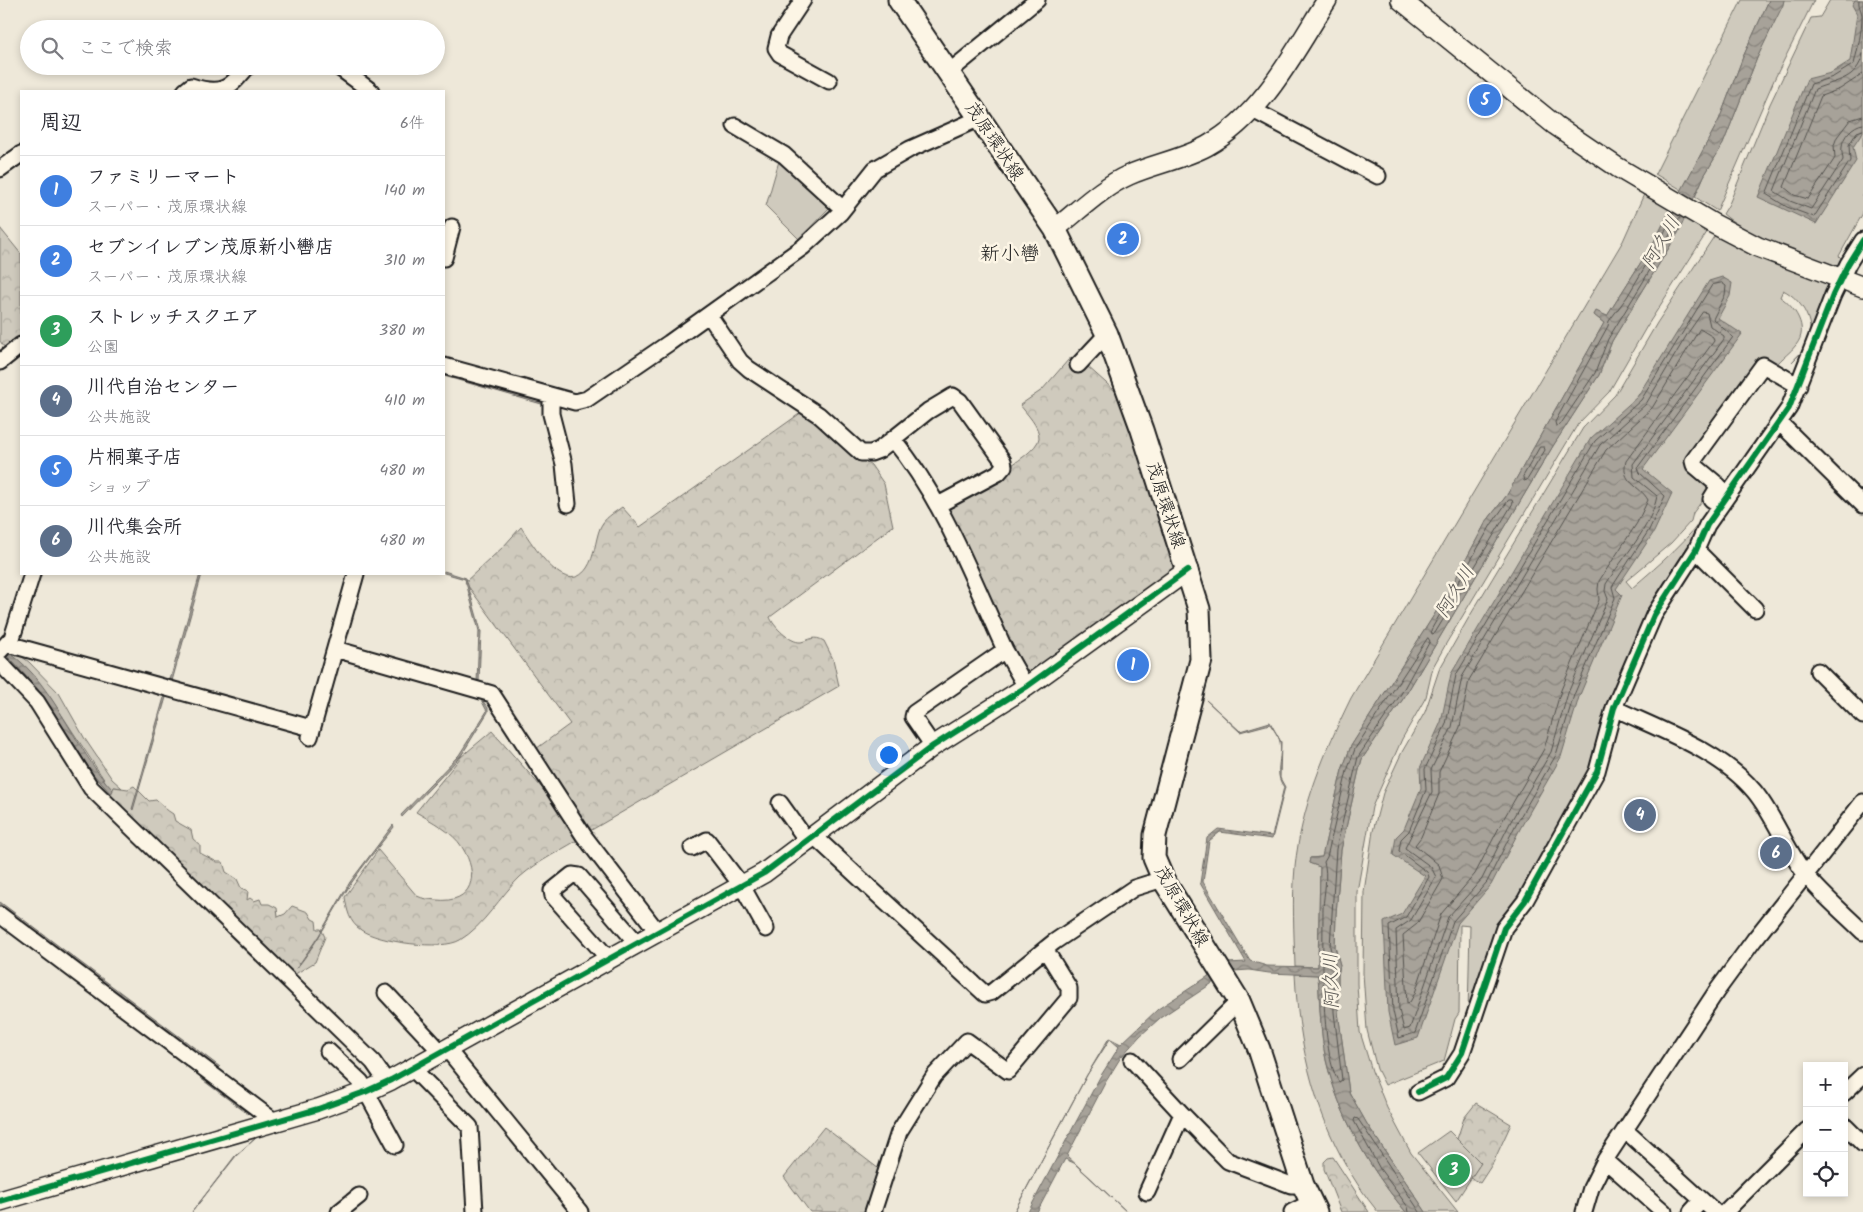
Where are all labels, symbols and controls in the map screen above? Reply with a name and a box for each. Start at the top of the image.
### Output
search box [20,20,445,75]
icon: search [38,34,66,62]
text: ここで検索 [78,34,173,64]
pin: 5 [1469,81,1501,119]
street label: 茂原環状線 [957,96,1031,187]
text: 周辺 [40,107,82,140]
text: 6件 [400,111,425,136]
text: ファミリーマート [87,163,240,193]
text: 1 [54,178,58,203]
text: 140 m [384,178,425,203]
text: スーパー · 茂原環状線 [87,195,247,220]
water label: 阿久川 [1634,211,1689,275]
pin: 2 [1107,220,1139,258]
text: セブンイレブン茂原新小轡店 [87,233,334,263]
district label: 新小轡 [980,239,1040,271]
text: 2 [51,248,61,273]
text: 310 m [384,248,425,273]
text: スーパー · 茂原環状線 [87,265,247,290]
text: ストレッチスクエア [87,303,260,333]
text: 3 [52,318,60,343]
text: 380 m [379,318,425,343]
text: 公園 [87,335,119,360]
text: 川代自治センター [87,373,239,403]
text: 4 [52,388,60,413]
text: 410 m [384,388,425,413]
text: 公共施設 [87,405,151,430]
text: 片桐菓子店 [87,443,182,473]
text: 5 [52,458,60,483]
text: 480 m [379,458,425,483]
street label: 茂原環状線 [1137,458,1192,553]
text: ショップ [87,475,150,500]
text: 川代集会所 [87,513,182,543]
text: 6 [52,528,60,553]
text: 480 m [379,528,425,553]
text: 公共施設 [87,545,151,570]
water label: 阿久川 [1428,560,1483,624]
pin: 1 [1117,646,1149,684]
your location [876,742,902,768]
pin: 4 [1624,796,1656,834]
pin: 6 [1760,834,1792,872]
street label: 茂原環状線 [1146,861,1216,953]
water label: 阿久川 [1316,952,1348,1010]
map controls [1803,1062,1848,1197]
button: + [1803,1062,1848,1107]
button: − [1803,1107,1848,1152]
pin: 3 [1438,1151,1470,1189]
button: locate [1803,1152,1848,1197]

